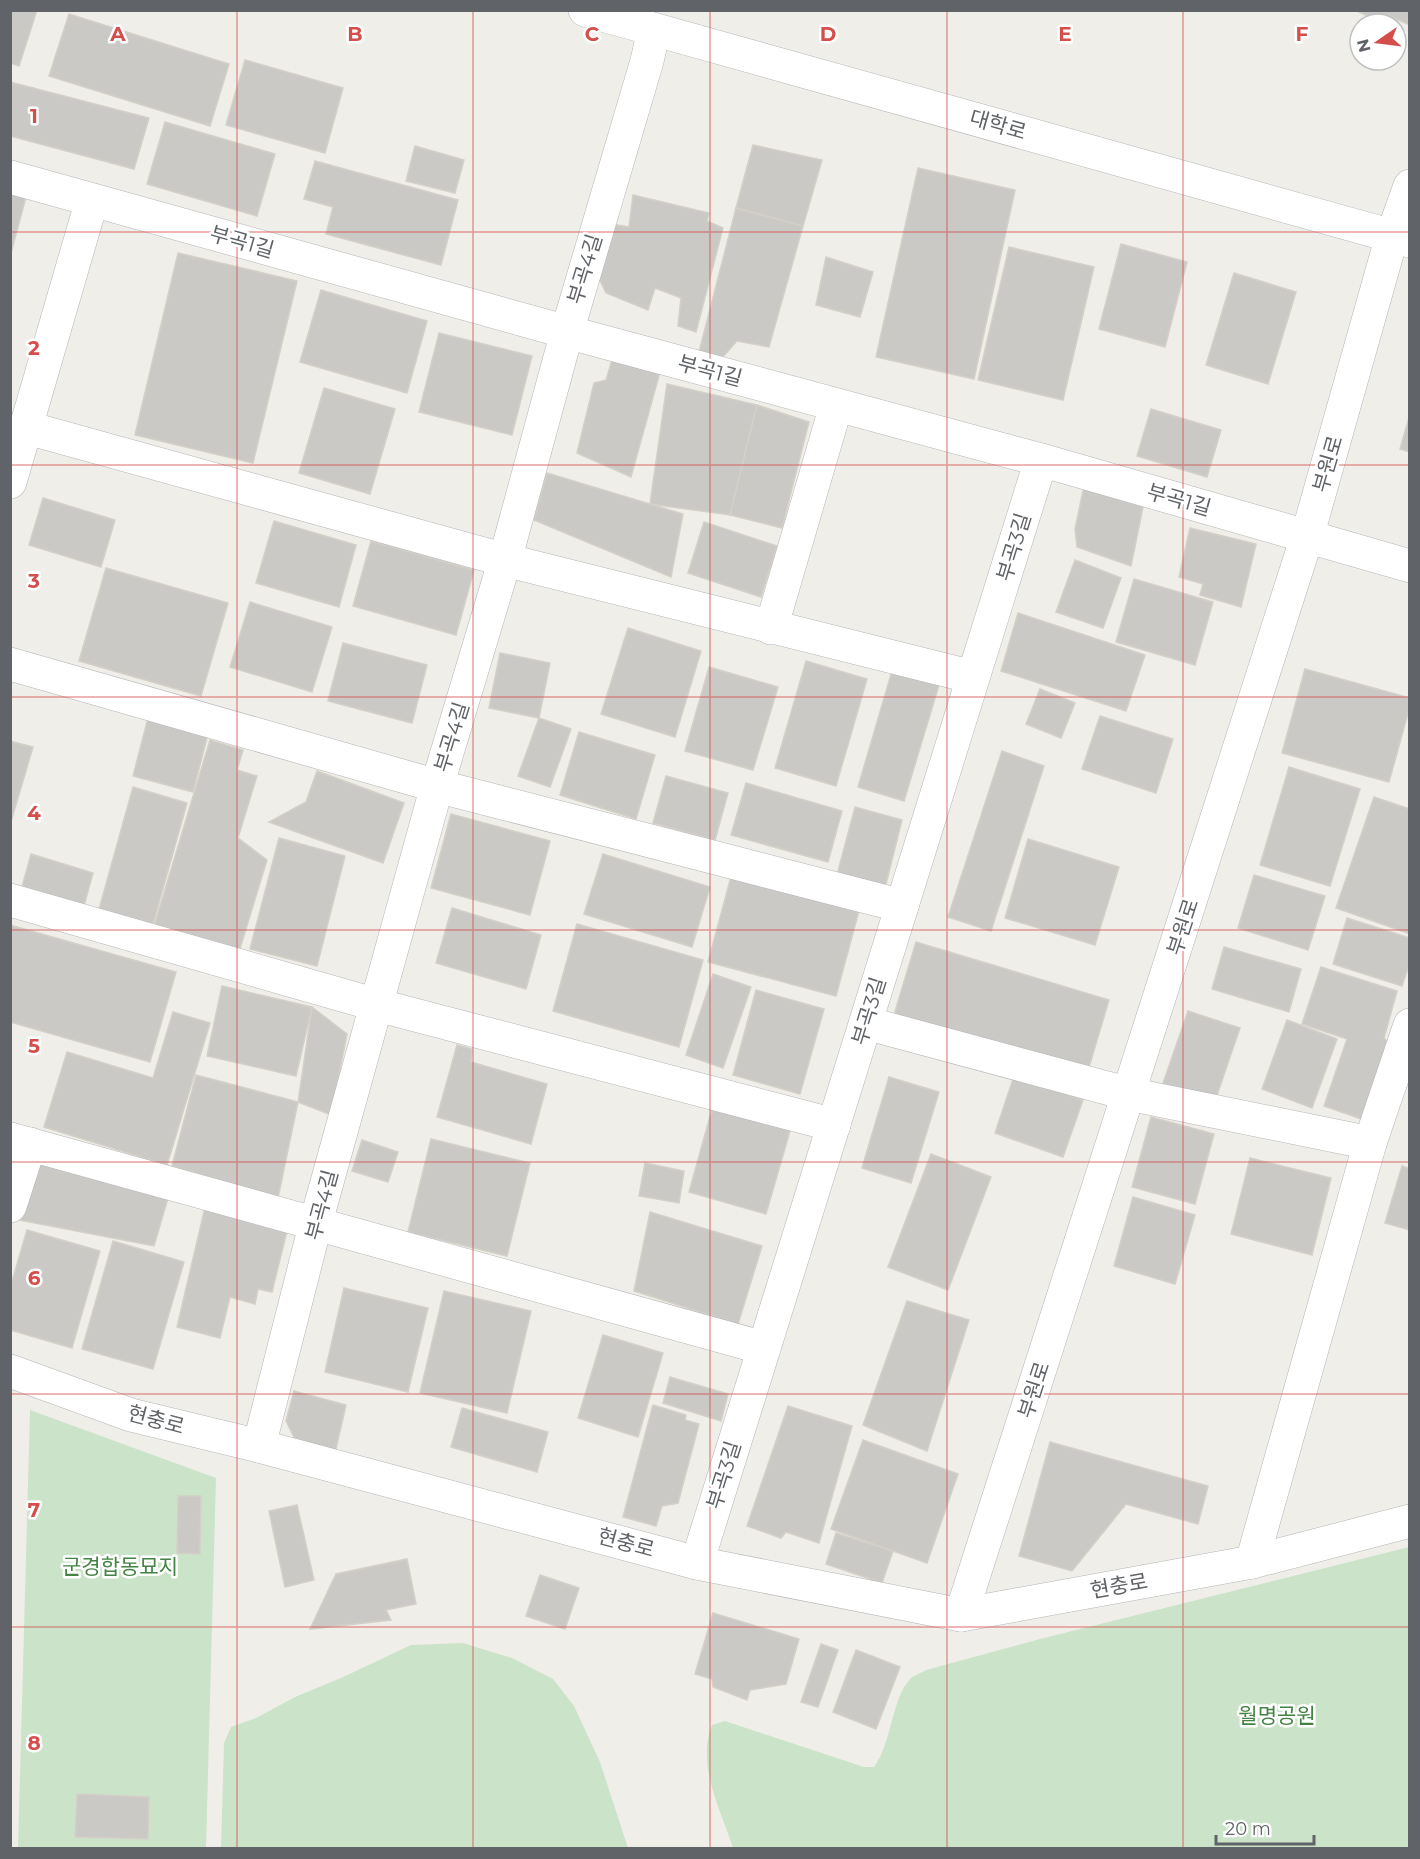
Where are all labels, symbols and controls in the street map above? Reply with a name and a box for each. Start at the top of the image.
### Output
north arrow [1348,12,1408,72]
text: A [109,22,126,46]
text: B [347,22,363,46]
text: C [585,22,600,46]
text: D [820,22,836,46]
text: E [1058,22,1072,46]
text: F [1296,22,1309,46]
text: N [1353,37,1375,54]
text: 1 [30,104,38,128]
street label: 대학로 [967,105,1029,145]
street label: 부곡1길 [207,220,277,263]
street label: 부곡4길 [562,231,607,307]
text: 2 [28,336,40,360]
street label: 부곡1길 [675,350,745,391]
street label: 부원로 [1308,433,1348,495]
street label: 부곡1길 [1144,478,1214,521]
street label: 부곡3길 [991,510,1036,584]
text: 3 [27,569,40,593]
street label: 부곡4길 [429,699,474,775]
text: 4 [27,801,41,825]
street label: 부원로 [1162,895,1203,958]
street label: 부곡3길 [846,974,891,1048]
text: 5 [28,1034,40,1058]
street label: 부곡4길 [300,1167,343,1243]
text: 6 [28,1266,41,1290]
street label: 부원로 [1013,1358,1054,1421]
street label: 현충로 [125,1400,187,1439]
street label: 부곡3길 [701,1438,746,1512]
text: 7 [28,1498,40,1522]
street label: 현충로 [595,1523,657,1562]
park label: 군경합동묘지 [62,1554,178,1579]
street label: 현충로 [1088,1568,1150,1603]
park label: 월명공원 [1238,1703,1316,1728]
text: 8 [27,1731,41,1755]
scale bar [1216,1808,1314,1846]
text: 20 m [1225,1818,1271,1840]

